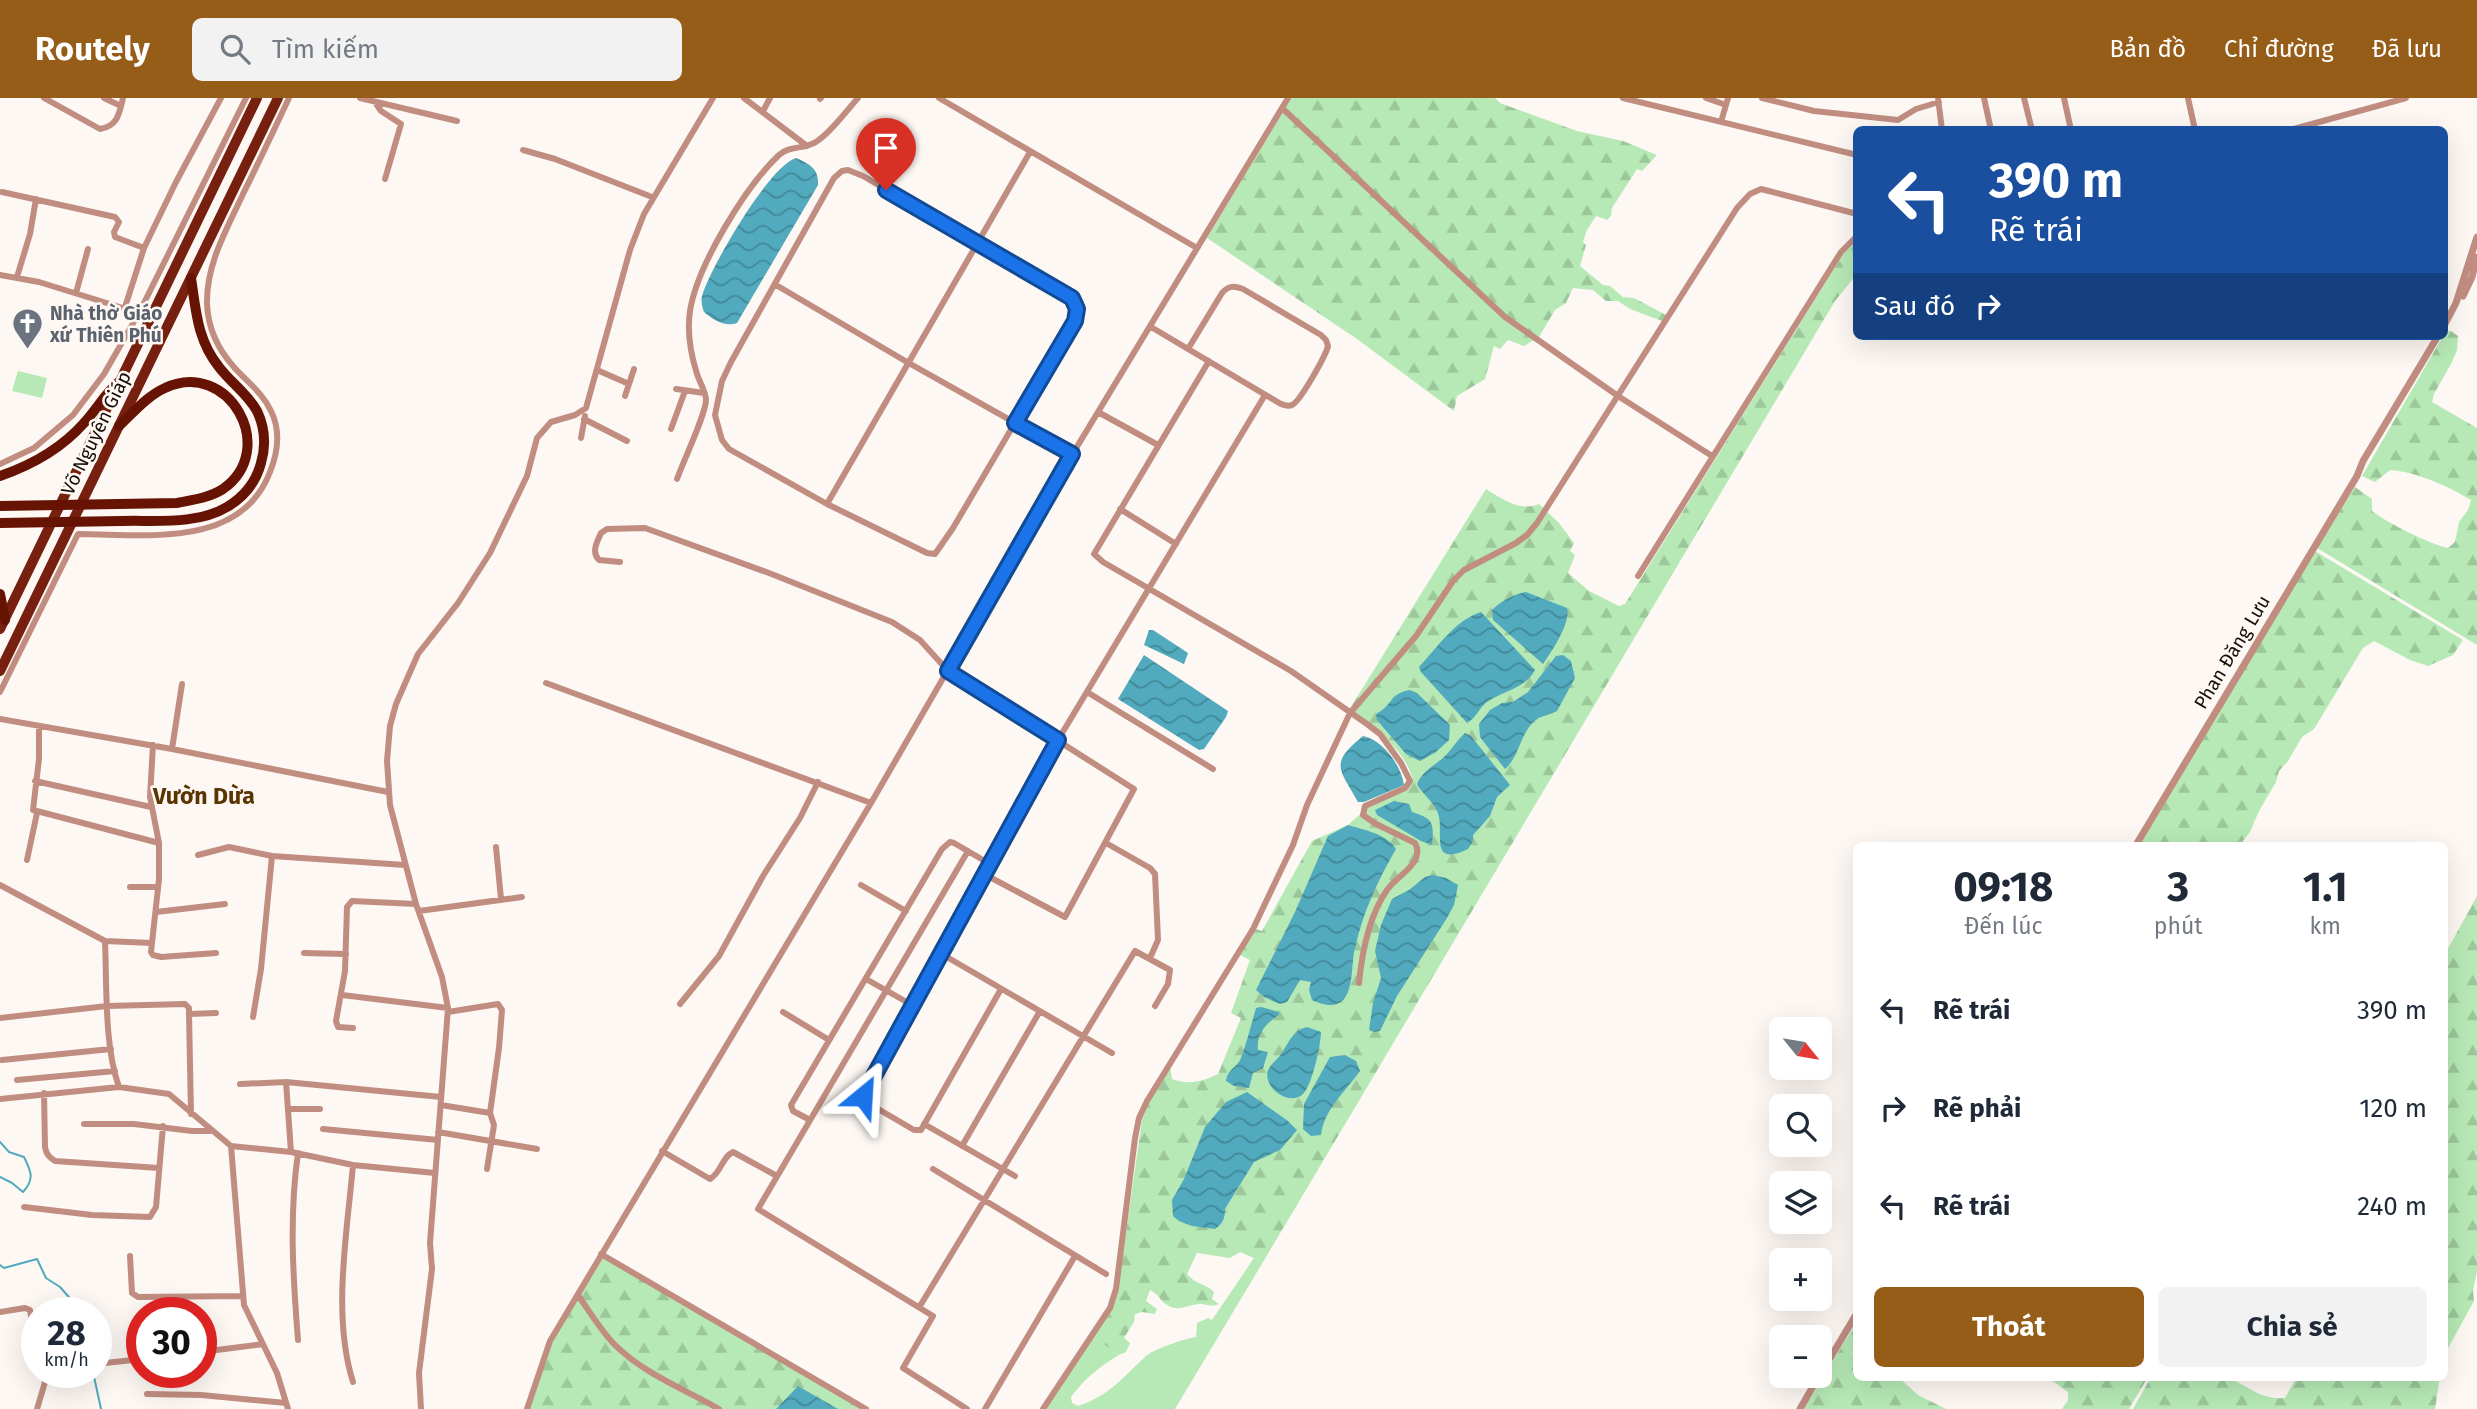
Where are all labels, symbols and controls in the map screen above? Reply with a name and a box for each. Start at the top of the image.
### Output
search box [192,18,682,81]
text: Routely [35,29,150,69]
icon: search [216,30,254,68]
text: Tìm kiếm [272,34,379,65]
text: Bản đồ [2109,35,2186,63]
text: Chỉ đường [2224,35,2334,63]
text: Đã lưu [2372,35,2442,63]
pin [856,118,916,190]
icon: arrive [867,129,905,167]
text: 390 m [1989,151,2123,210]
icon: left [1874,154,1965,245]
text: Rẽ trái [1989,211,2083,249]
icon: right [1969,287,2007,325]
text: Sau đó [1874,291,1955,322]
place label: Nhà thờ Giáo xứ Thiên Phú [49,302,162,347]
church icon: Nhà thờ Giáo xứ Thiên Phú [10,307,44,351]
street label: Võ Nguyên Giáp [56,367,136,499]
street label: Phan Đăng Lưu [2189,591,2275,713]
district label: Vườn Dừa [152,782,255,810]
text: 09:18 [1953,862,2053,912]
text: 3 [2167,862,2189,912]
text: 1.1 [2303,862,2348,912]
text: Đến lúc [1964,912,2043,940]
text: phút [2154,912,2203,940]
text: km [2310,912,2341,940]
icon: left [1874,991,1912,1029]
text: Rẽ trái [1933,995,2010,1026]
text: 390 m [2357,995,2427,1026]
north arrow [1769,1017,1832,1080]
map controls [1769,1017,1832,1388]
position arrow [826,1059,900,1133]
icon: right [1874,1089,1912,1127]
text: Rẽ phải [1933,1093,2021,1124]
text: 120 m [2359,1093,2427,1124]
button: search [1769,1094,1832,1157]
button: layers [1769,1171,1832,1234]
icon: left [1874,1187,1912,1225]
text: Rẽ trái [1933,1191,2010,1222]
text: 240 m [2357,1191,2427,1222]
button: + [1769,1248,1832,1311]
button: Thoát [1874,1287,2144,1367]
button: Chia sẻ [2158,1287,2427,1367]
speed limit sign: 30 [126,1297,217,1388]
text: 28 [47,1312,86,1354]
button: − [1769,1325,1832,1388]
text: km/h [44,1349,89,1371]

